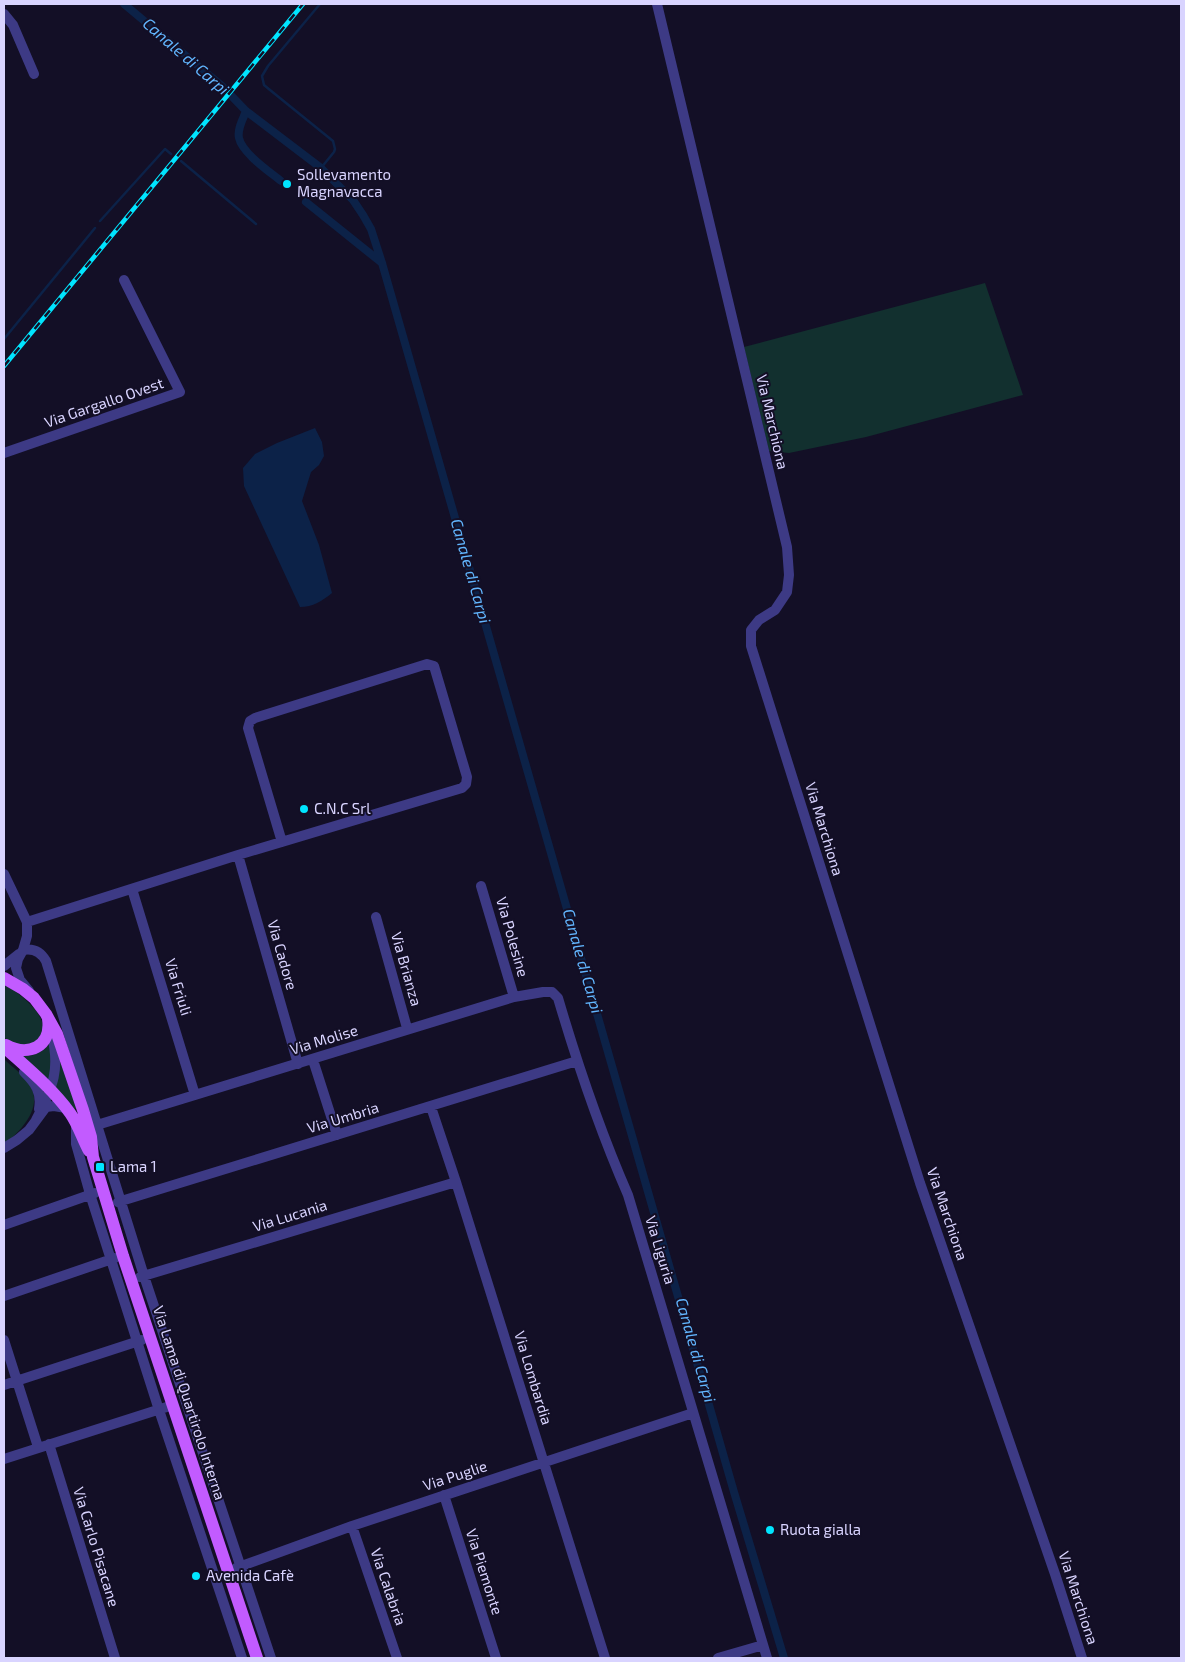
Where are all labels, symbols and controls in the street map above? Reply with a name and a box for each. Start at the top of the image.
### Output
water label: Canale di Carpi [139,13,233,98]
place label: Sollevamento Magnavacca [297,165,391,200]
marker: Sollevamento Magnavacca [281,178,293,190]
street label: Via Gargallo Ovest [42,373,166,431]
street label: Via Marchiona [753,373,793,471]
water label: Canale di Carpi [447,516,495,625]
street label: Via Marchiona [802,780,848,878]
place label: C.N.C Srl [314,799,371,817]
marker: C.N.C Srl [298,803,310,815]
street label: Via Polesine [493,895,533,979]
water label: Canale di Carpi [559,906,607,1015]
street label: Via Cadore [264,918,302,992]
street label: Via Brianza [388,930,426,1008]
street label: Via Friuli [162,956,196,1017]
street label: Via Molise [288,1020,360,1058]
street label: Via Umbria [305,1098,381,1136]
place label: Lama 1 [110,1157,157,1175]
marker: Lama 1 [94,1161,106,1173]
street label: Via Marchiona [924,1165,972,1262]
street label: Via Lucania [250,1195,329,1235]
street label: Via Liguria [642,1213,680,1286]
water label: Canale di Carpi [672,1295,720,1404]
street label: Via Lama di Quartirolo Interna [149,1303,230,1502]
street label: Via Lombardia [511,1329,557,1427]
street label: Via Puglie [420,1456,489,1494]
street label: Via Carlo Pisacane [70,1485,124,1609]
place label: Ruota gialla [780,1520,861,1538]
marker: Ruota gialla [764,1524,776,1536]
street label: Via Piemonte [463,1526,507,1617]
street label: Via Calabria [367,1546,411,1628]
street label: Via Marchiona [1055,1549,1102,1647]
place label: Avenida Cafè [206,1566,294,1584]
marker: Avenida Cafè [190,1570,202,1582]

